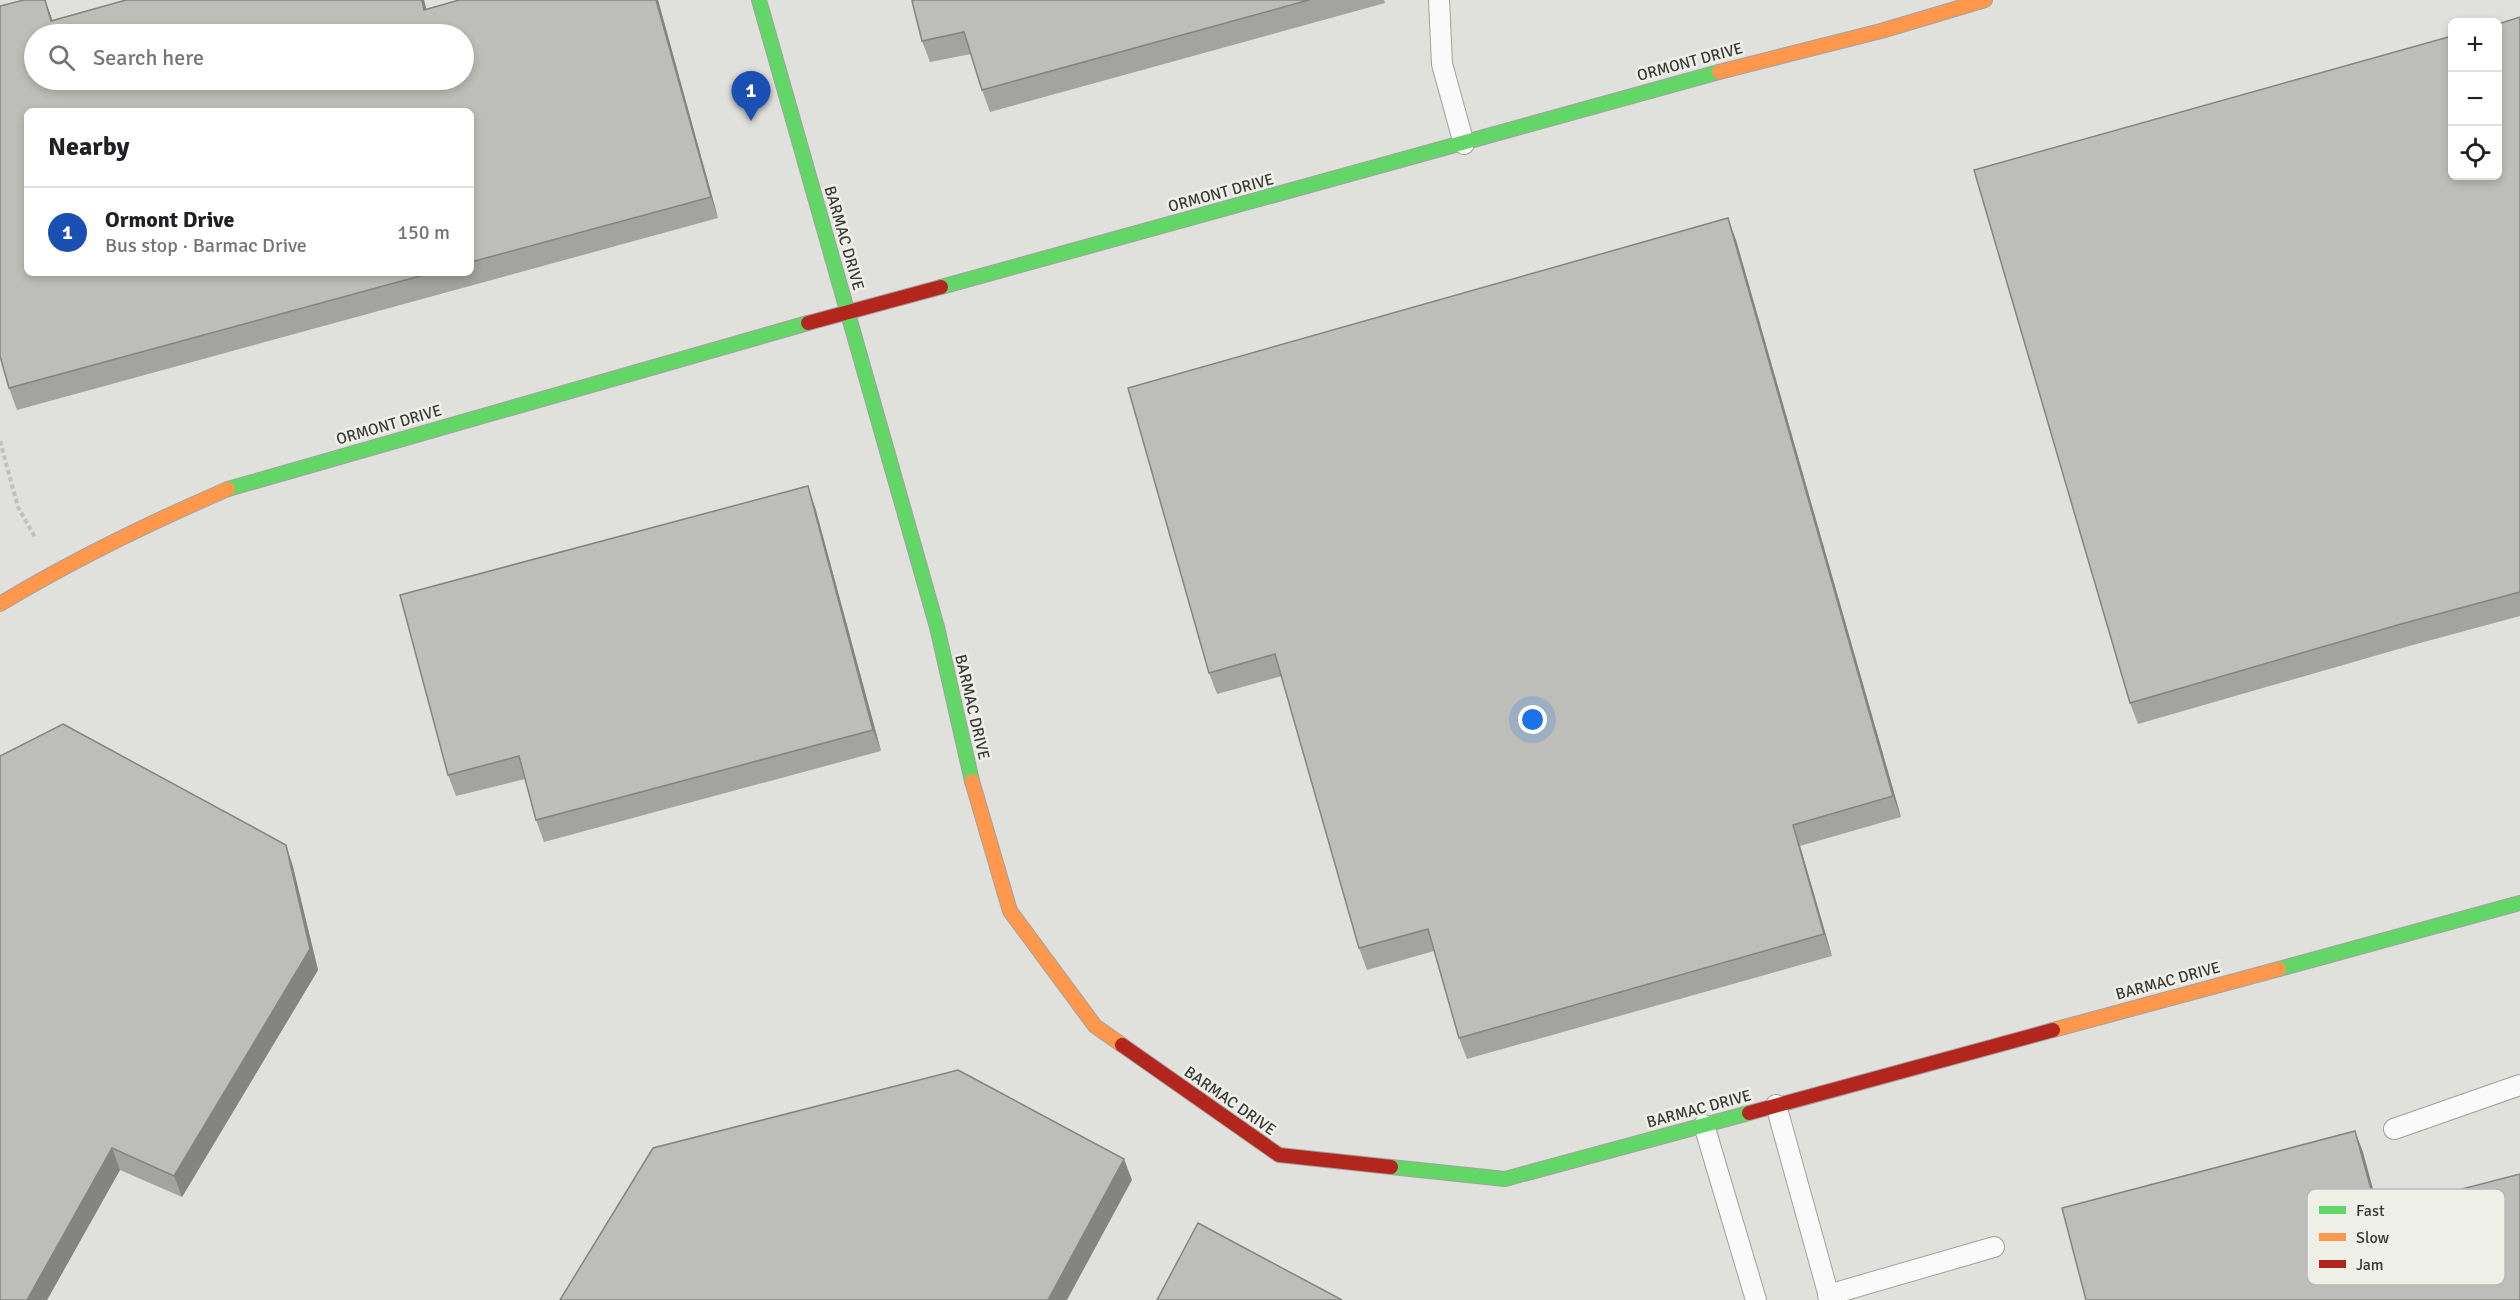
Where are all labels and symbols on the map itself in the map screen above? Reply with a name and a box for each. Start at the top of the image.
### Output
street label: ORMONT DRIVE [1635,38,1745,86]
pin: 1 [732,72,771,121]
street label: ORMONT DRIVE [1166,169,1276,217]
street label: BARMAC DRIVE [820,183,868,293]
street label: ORMONT DRIVE [334,400,444,450]
street label: BARMAC DRIVE [950,652,994,762]
your location [1518,705,1547,734]
street label: BARMAC DRIVE [2113,957,2223,1005]
street label: BARMAC DRIVE [1180,1062,1280,1140]
street label: BARMAC DRIVE [1644,1085,1754,1133]
legend [2307,1189,2505,1285]
text: Fast [2356,1201,2385,1221]
text: Slow [2356,1228,2390,1248]
text: Jam [2356,1255,2384,1275]

